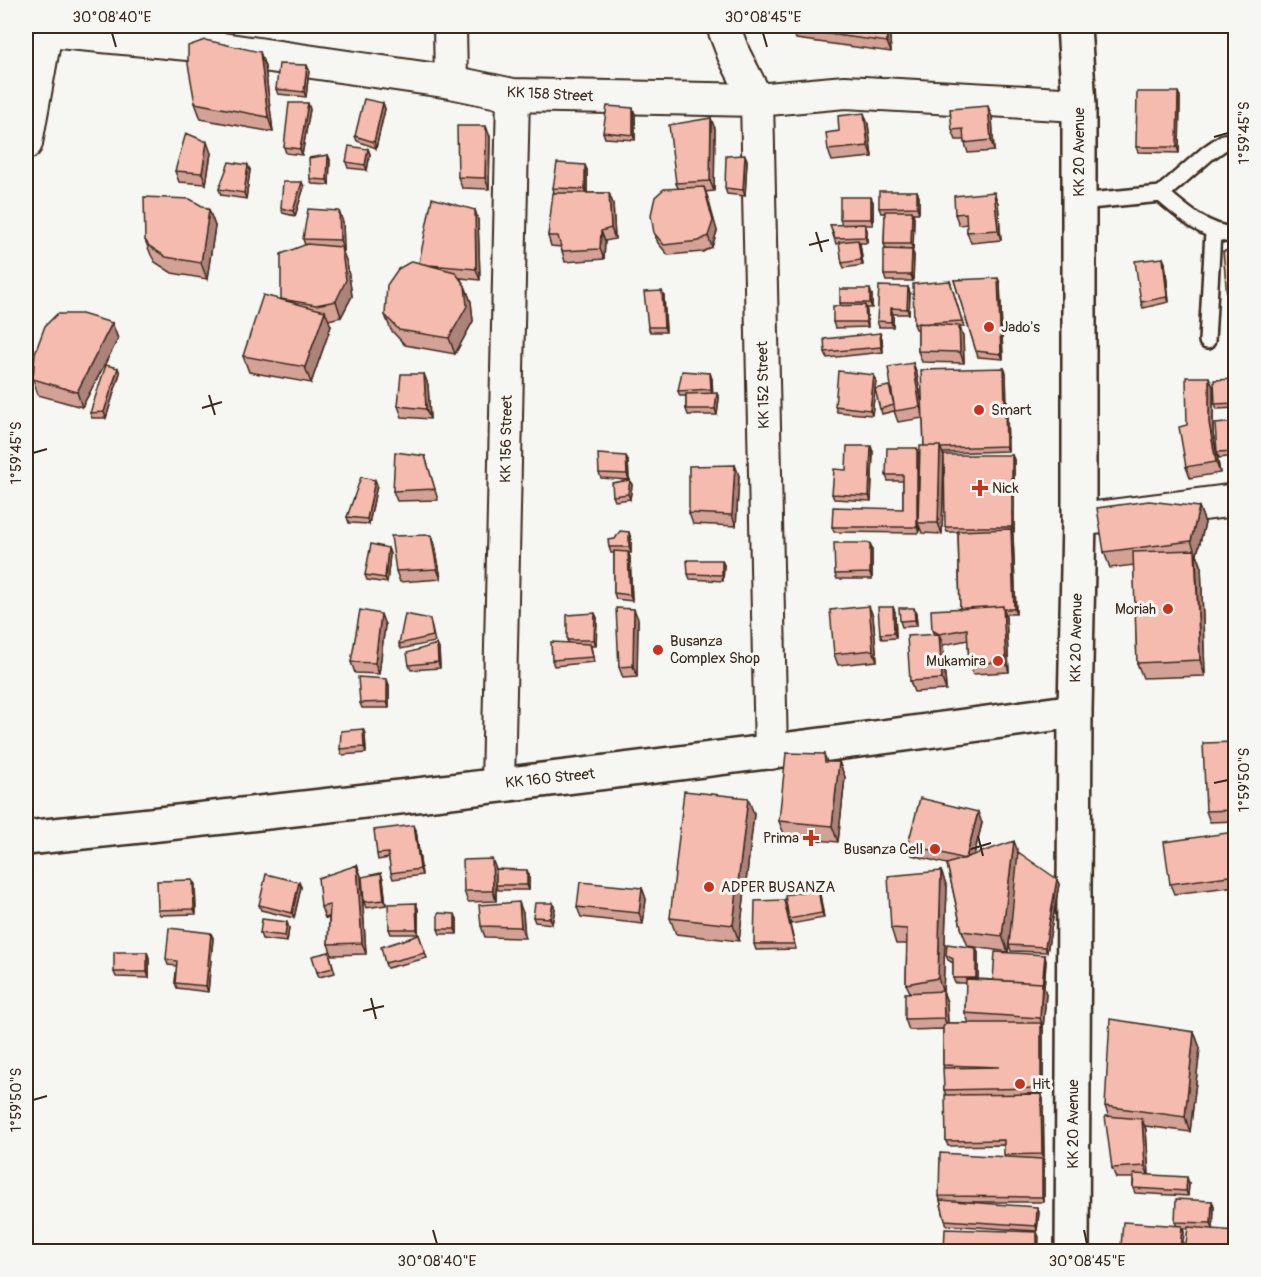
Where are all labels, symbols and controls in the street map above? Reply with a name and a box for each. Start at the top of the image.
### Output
text: 30°08'40"E [73,8,152,27]
text: 30°08'45"E [725,8,802,27]
street label: KK 158 Street [506,83,595,106]
text: 1°59'45"S [1235,102,1254,164]
street label: KK 20 Avenue [1070,107,1089,197]
place label: Jado's [1001,318,1040,337]
marker: Jado's [982,320,996,334]
street label: KK 152 Street [753,340,774,429]
street label: KK 156 Street [496,394,517,483]
place label: Smart [991,401,1032,420]
marker: Smart [972,403,986,417]
text: 1°59'45"S [7,422,26,484]
place label: Nick [992,479,1019,498]
marker: Nick [973,481,987,495]
street label: KK 20 Avenue [1066,593,1087,683]
place label: Moriah [1115,600,1156,619]
marker: Moriah [1161,602,1175,616]
place label: Busanza Complex Shop [670,632,760,668]
marker: Busanza Complex Shop [651,643,665,657]
place label: Mukamira [926,652,986,671]
marker: Mukamira [991,654,1005,668]
text: 1°59'50"S [1235,748,1254,812]
street label: KK 160 Street [504,764,597,793]
place label: Prima [763,829,799,848]
marker: Prima [804,831,818,845]
place label: Busanza Cell [843,840,923,859]
marker: Busanza Cell [928,842,942,856]
place label: ADPER BUSANZA [721,878,835,897]
marker: ADPER BUSANZA [702,880,716,894]
text: 1°59'50"S [7,1068,26,1132]
place label: Hit [1032,1075,1051,1094]
marker: Hit [1013,1077,1027,1091]
street label: KK 20 Avenue [1064,1079,1083,1169]
text: 30°08'40"E [398,1252,477,1271]
text: 30°08'45"E [1049,1252,1126,1271]

